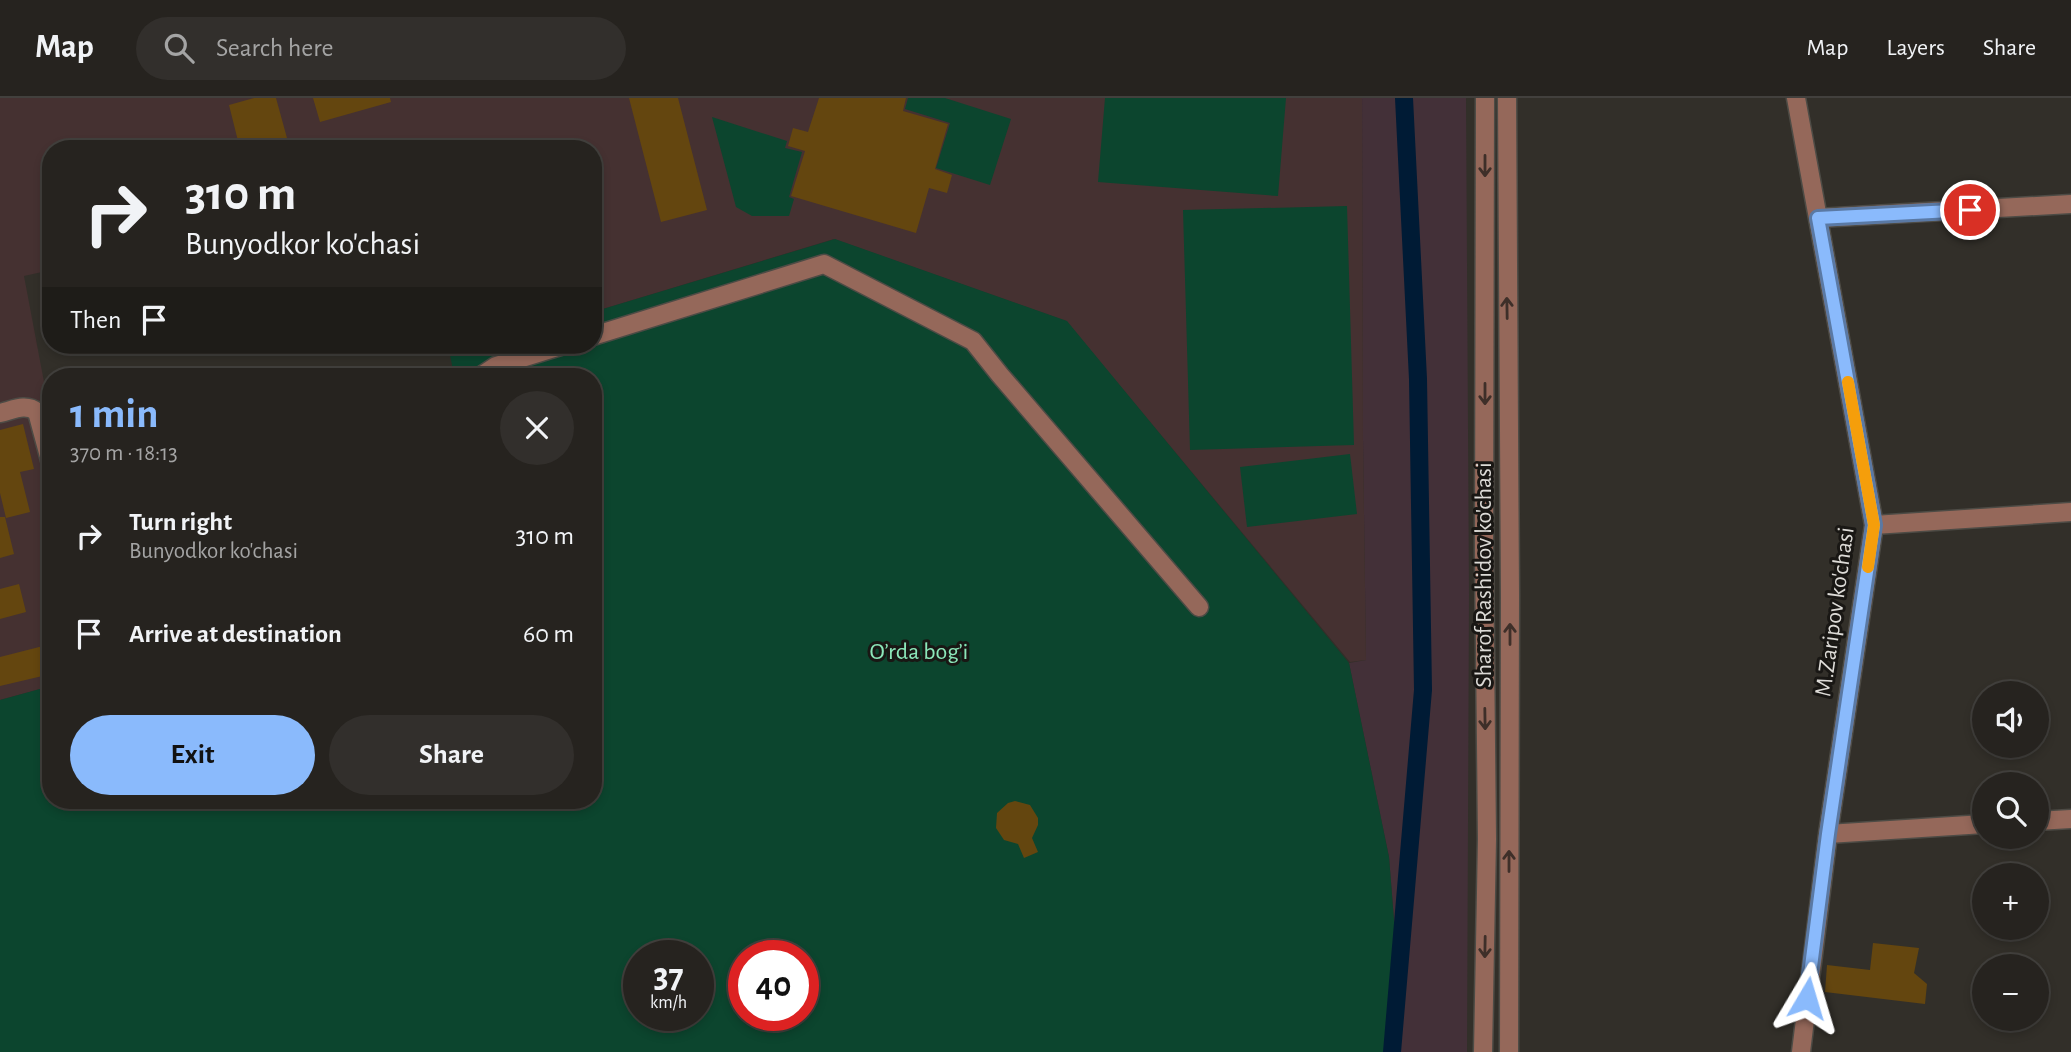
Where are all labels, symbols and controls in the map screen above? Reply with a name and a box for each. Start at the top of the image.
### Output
search box [136,17,626,80]
icon: search [160,29,198,67]
text: Map [35,31,94,64]
text: Search here [216,35,334,61]
text: Map [1806,36,1848,60]
text: Layers [1886,36,1945,60]
text: Share [1983,36,2036,60]
one-way arrow [1478,154,1492,177]
icon: right [70,168,161,259]
text: 310 m [185,170,296,219]
pin [1940,180,2000,240]
icon: arrive [1951,191,1989,229]
text: Bunyodkor ko'chasi [185,228,420,260]
one-way arrow [1500,297,1514,320]
icon: arrive [135,301,173,339]
text: Then [70,307,121,333]
one-way arrow [1478,382,1491,405]
button: close [500,391,574,465]
text: 1 min [70,393,159,435]
text: 370 m · 18:13 [70,442,178,465]
street label: Sharof Rashidov ko'chasi [1472,462,1496,688]
text: Turn right [129,509,232,535]
icon: right [70,517,108,555]
text: 310 m [516,523,574,549]
street label: M.Zaripov ko'chasi [1811,526,1859,698]
text: Bunyodkor ko'chasi [129,540,298,563]
icon: arrive [70,615,108,653]
text: Arrive at destination [129,621,342,647]
text: 60 m [523,621,574,647]
one-way arrow [1503,623,1517,646]
park label: O’rda bog’i [870,640,968,664]
map controls [1972,681,2049,1031]
button: sound [1972,681,2049,758]
one-way arrow [1479,707,1492,730]
button: Exit [70,715,315,795]
button: Share [329,715,574,795]
button: search [1972,772,2049,849]
one-way arrow [1502,850,1516,873]
button: + [1972,863,2049,940]
one-way arrow [1478,935,1492,958]
speed limit sign: 40 [728,940,819,1031]
button: − [1972,954,2049,1031]
text: 37 [653,959,684,994]
position arrow [1770,961,1844,1035]
text: km/h [650,994,687,1012]

